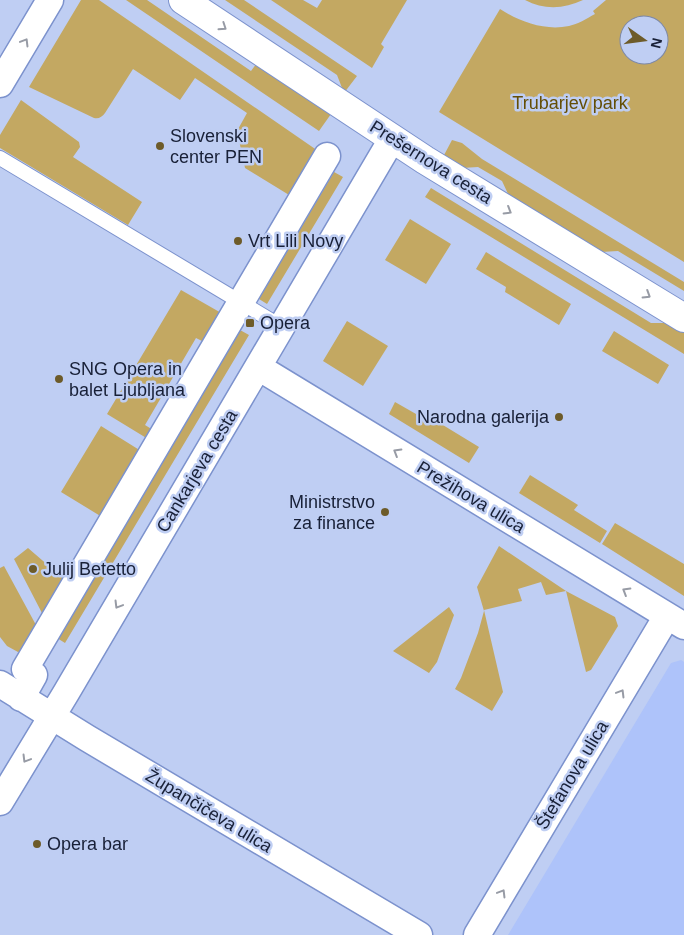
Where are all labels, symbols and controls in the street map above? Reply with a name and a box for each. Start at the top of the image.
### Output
north arrow [619,15,669,65]
one-way arrow [218,21,227,30]
text: N [648,36,666,50]
one-way arrow [18,39,28,48]
park label: Trubarjev park [512,93,629,113]
street label: Prešernova cesta [366,116,497,208]
place label: Slovenski center PEN [170,126,262,167]
marker: Slovenski center PEN [154,140,166,152]
one-way arrow [503,204,512,214]
place label: Vrt Lili Novy [248,231,343,251]
marker: Vrt Lili Novy [232,235,244,247]
one-way arrow [642,289,651,299]
place label: Opera [260,313,311,333]
marker: Opera [244,317,256,329]
place label: SNG Opera in balet Ljubljana [69,359,186,400]
marker: SNG Opera in balet Ljubljana [53,373,65,385]
street label: Cankarjeva cesta [153,405,242,536]
place label: Narodna galerija [417,407,550,427]
marker: Narodna galerija [553,411,565,423]
one-way arrow [393,448,402,458]
street label: Prežihova ulica [414,457,529,538]
place label: Ministrstvo za finance [289,492,375,533]
marker: Ministrstvo za finance [379,506,391,518]
place label: Julij Betetto [43,559,136,579]
marker: Julij Betetto [27,563,39,575]
one-way arrow [622,587,631,597]
one-way arrow [114,600,124,609]
one-way arrow [614,690,624,699]
street label: Štefanova ulica [531,716,613,833]
one-way arrow [23,753,33,762]
street label: Župančičeva ulica [142,765,277,857]
place label: Opera bar [47,834,128,854]
marker: Opera bar [31,838,43,850]
one-way arrow [495,889,505,898]

